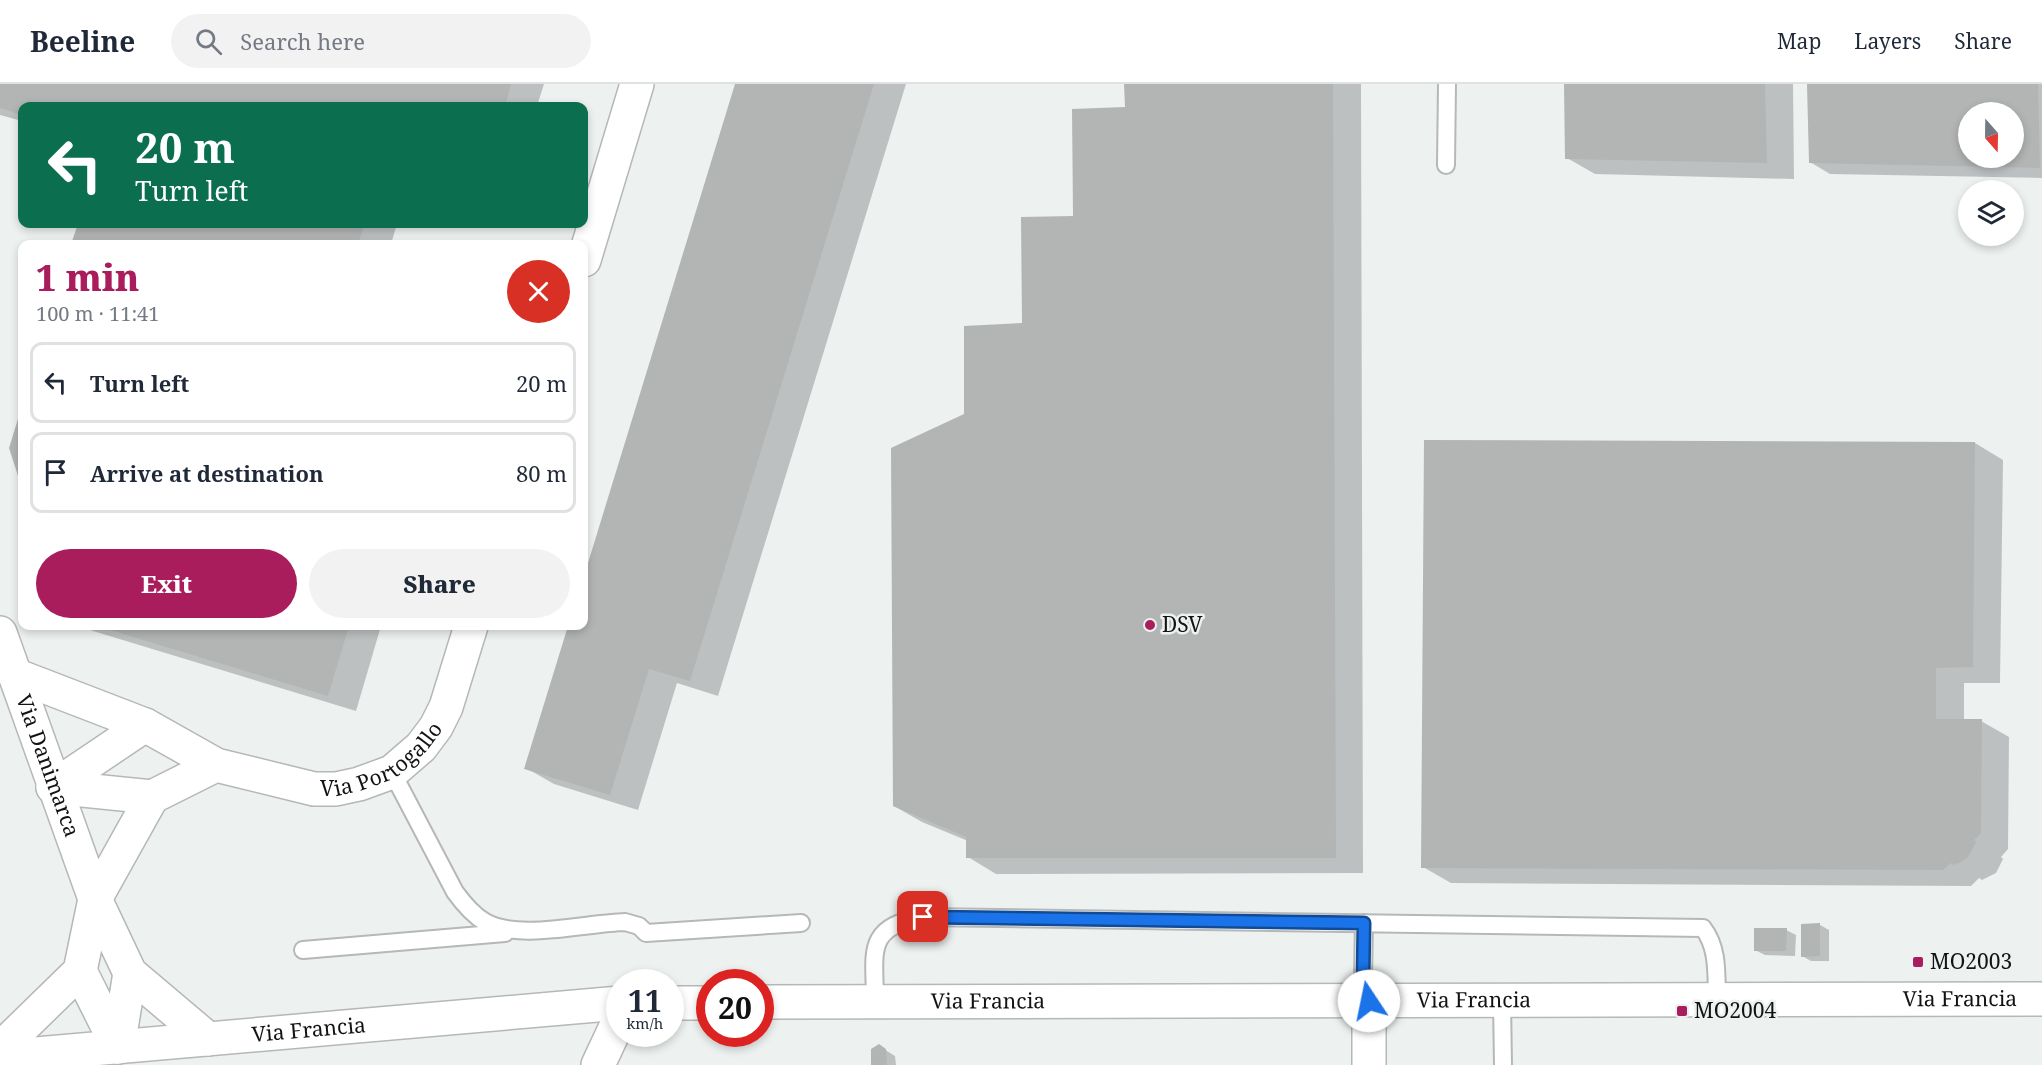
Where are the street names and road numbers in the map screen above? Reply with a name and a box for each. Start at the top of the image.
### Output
street label: Via Danimarca [10,690,87,840]
street label: Via Portogallo [320,716,448,802]
street label: Via Francia [1903,984,2017,1012]
street label: Via Francia [1417,985,1531,1013]
street label: Via Francia [931,986,1045,1015]
street label: Via Francia [251,1010,367,1048]

